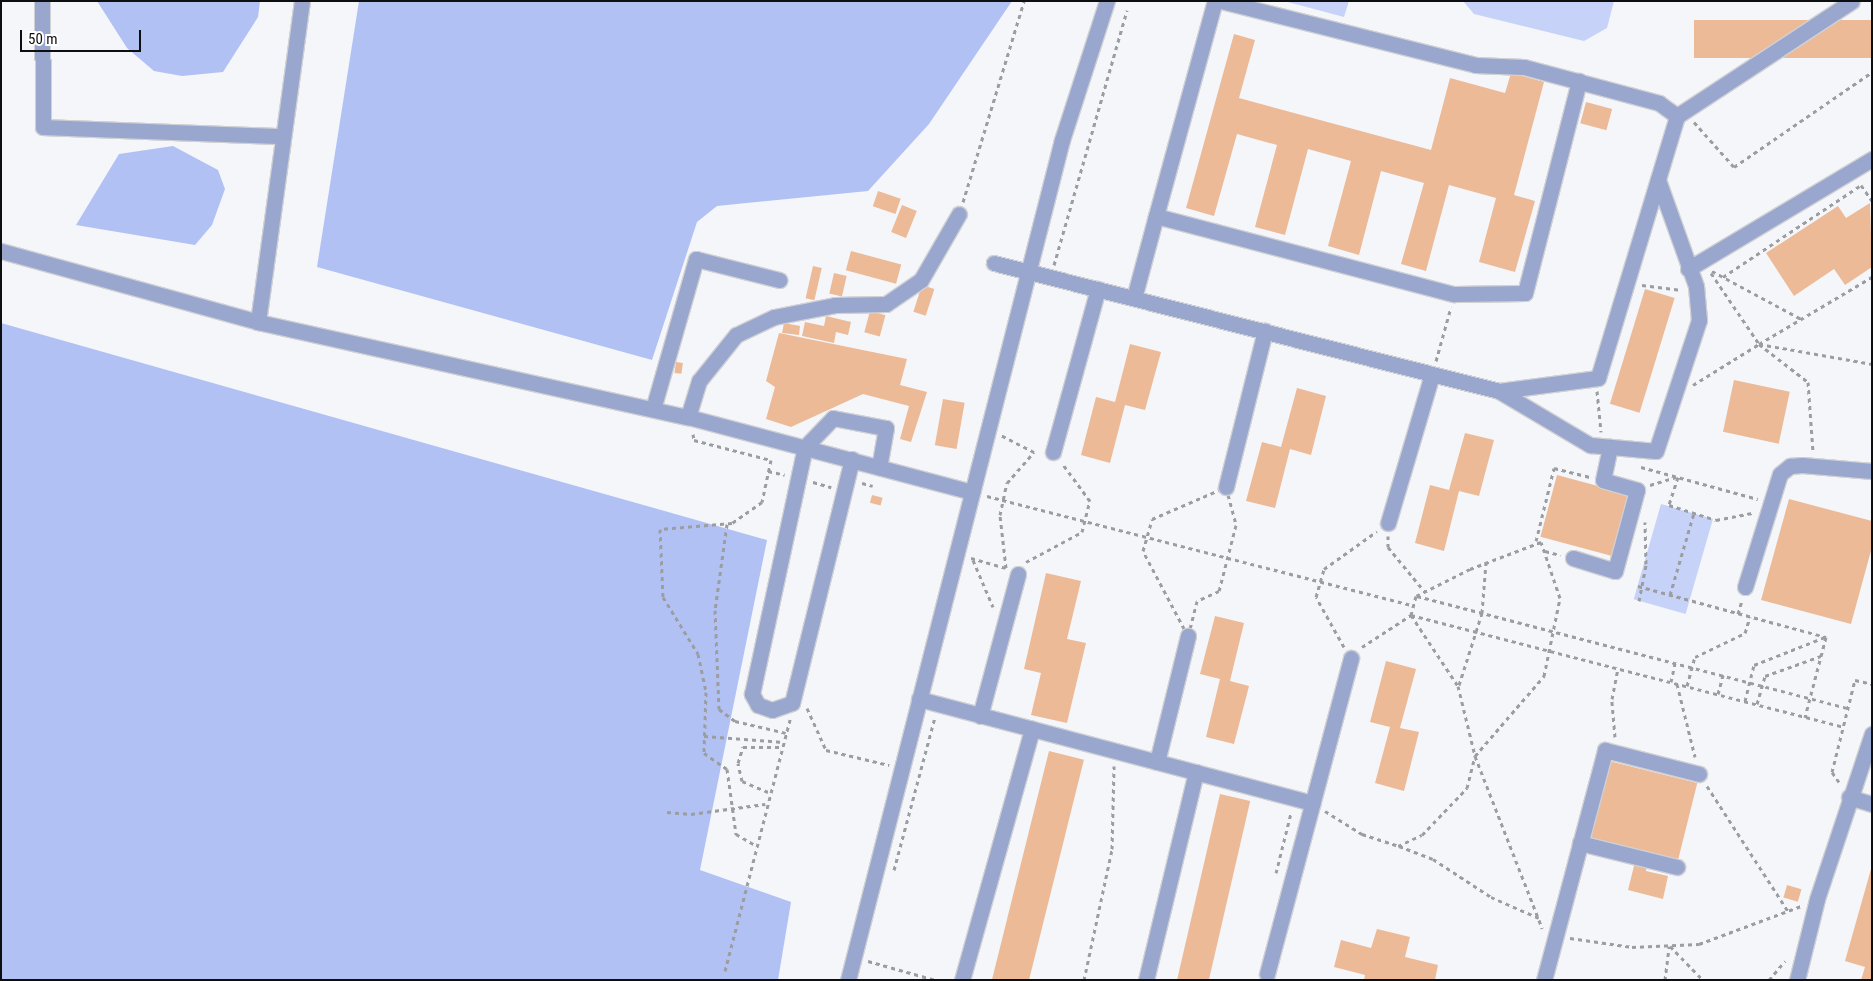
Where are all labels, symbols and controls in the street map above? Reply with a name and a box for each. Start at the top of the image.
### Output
scale bar [22,20,144,52]
text: 50 m [28,30,58,48]

